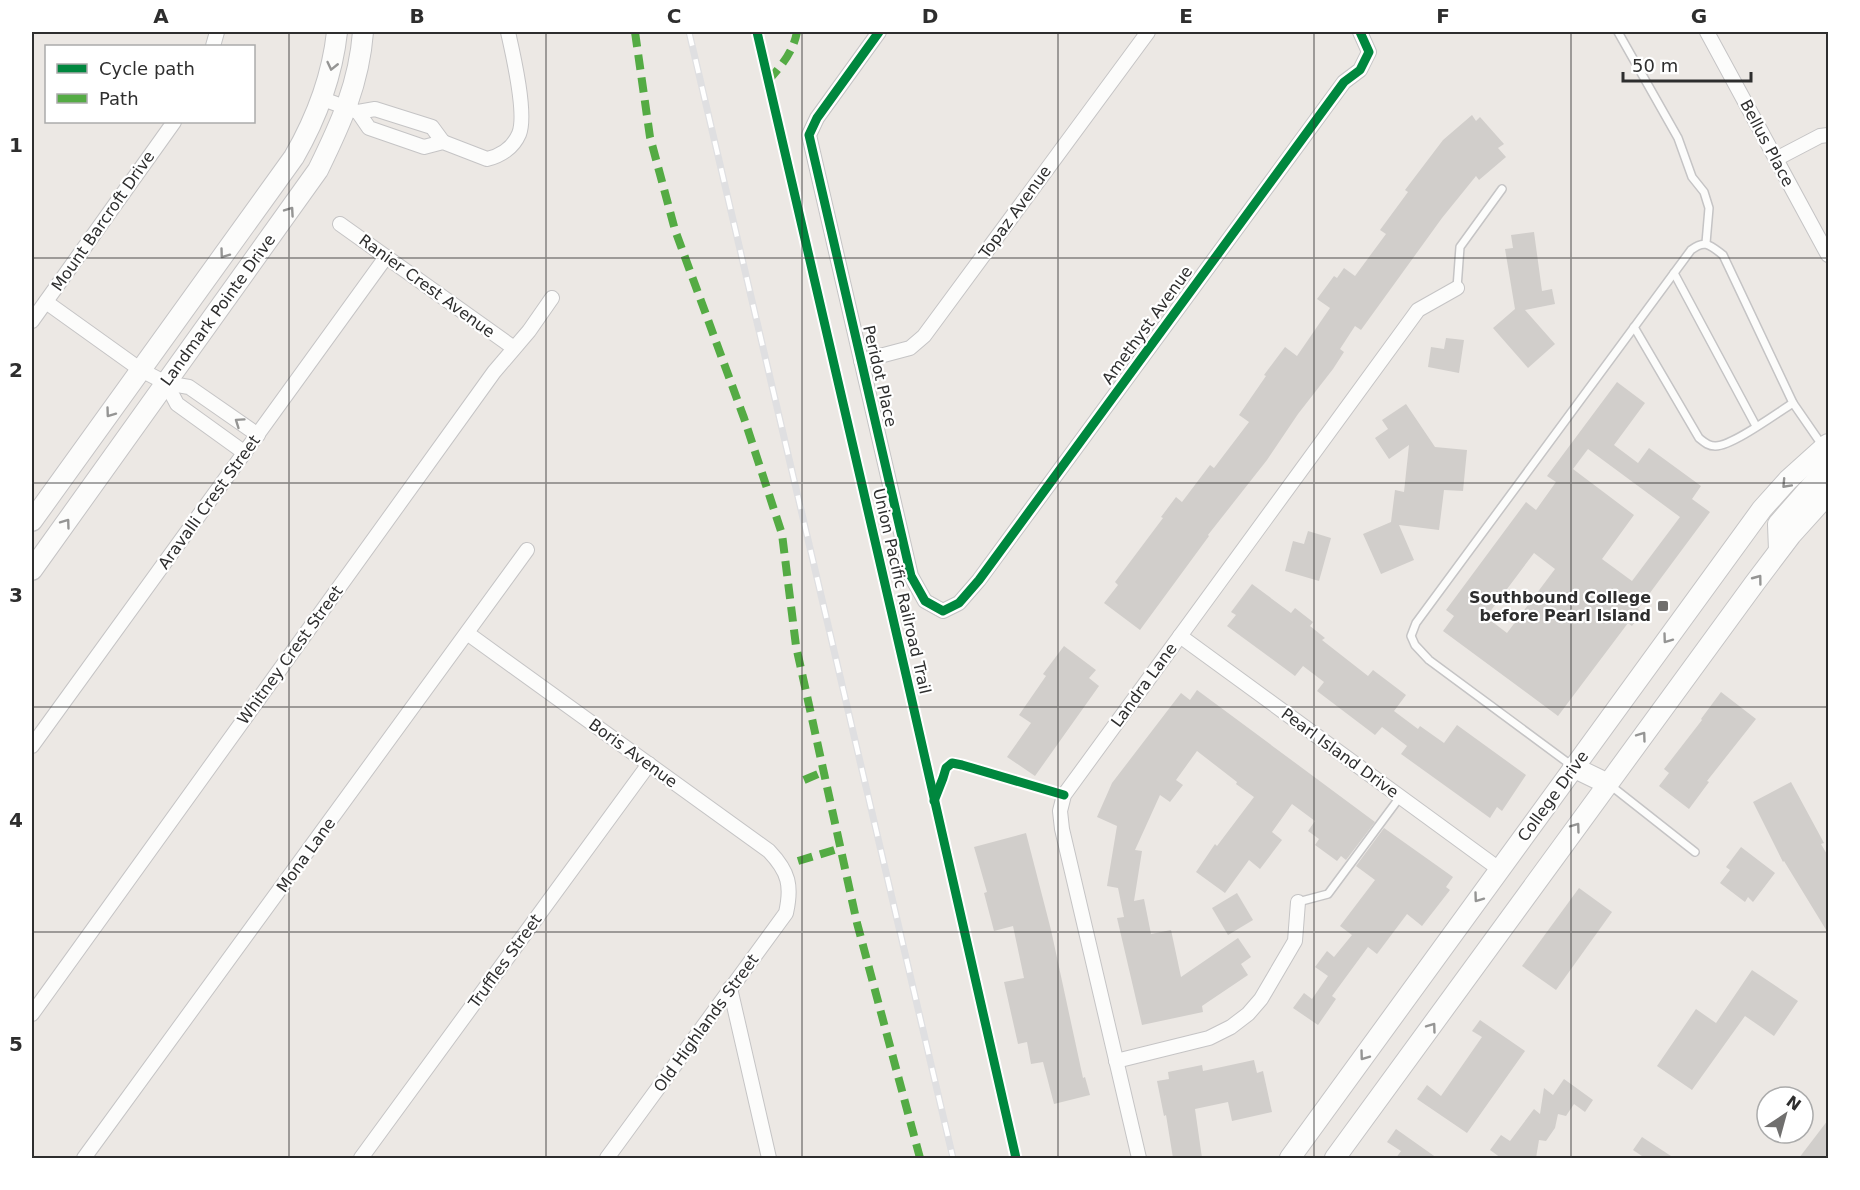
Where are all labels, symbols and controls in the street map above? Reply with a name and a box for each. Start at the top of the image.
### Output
text: A [153,4,169,28]
text: B [409,4,425,28]
text: C [667,4,681,28]
text: D [922,4,938,28]
text: E [1179,4,1193,28]
text: F [1436,4,1450,28]
text: G [1691,4,1707,28]
legend [45,45,255,123]
scale bar [1623,45,1750,83]
text: 50 m [1632,55,1678,76]
text: Cycle path [99,58,195,79]
one-way arrow [326,61,339,71]
text: Path [99,88,139,109]
street label: Bellus Place [1736,96,1798,190]
text: 1 [9,133,23,157]
street label: Mount Barcroft Drive [47,147,159,295]
street label: Topaz Avenue [974,162,1055,263]
one-way arrow [283,206,294,217]
street label: Ranier Crest Avenue [355,230,499,342]
street label: Landmark Pointe Drive [157,231,279,389]
one-way arrow [220,248,231,259]
street label: Amethyst Avenue [1098,262,1196,388]
street label: Peridot Place [859,323,901,429]
text: 2 [9,358,23,382]
one-way arrow [106,406,117,417]
one-way arrow [234,418,245,429]
street label: Aravalli Crest Street [154,431,264,573]
one-way arrow [1782,476,1793,487]
street label: Union Pacific Railroad Trail [869,486,935,696]
one-way arrow [59,518,70,529]
one-way arrow [1750,575,1761,586]
street label: Whitney Crest Street [233,582,347,728]
text: 3 [9,583,23,607]
place label: Southbound College before Pearl Island [1469,588,1651,625]
marker: Southbound College before Pearl Island [1656,599,1670,613]
one-way arrow [1663,632,1674,643]
street label: Landra Lane [1107,639,1181,731]
street label: Pearl Island Drive [1278,704,1402,802]
street label: Boris Avenue [585,715,681,791]
one-way arrow [1635,732,1646,743]
street label: College Drive [1514,747,1592,845]
text: 4 [9,808,23,832]
street label: Mona Lane [273,814,339,896]
one-way arrow [1569,823,1580,834]
one-way arrow [1475,892,1486,903]
street label: Truffles Street [464,910,545,1012]
street label: Old Highlands Street [650,950,762,1096]
one-way arrow [1424,1022,1435,1033]
text: 5 [9,1032,23,1056]
one-way arrow [1360,1050,1371,1061]
north arrow [1755,1085,1815,1145]
text: N [1783,1092,1805,1115]

